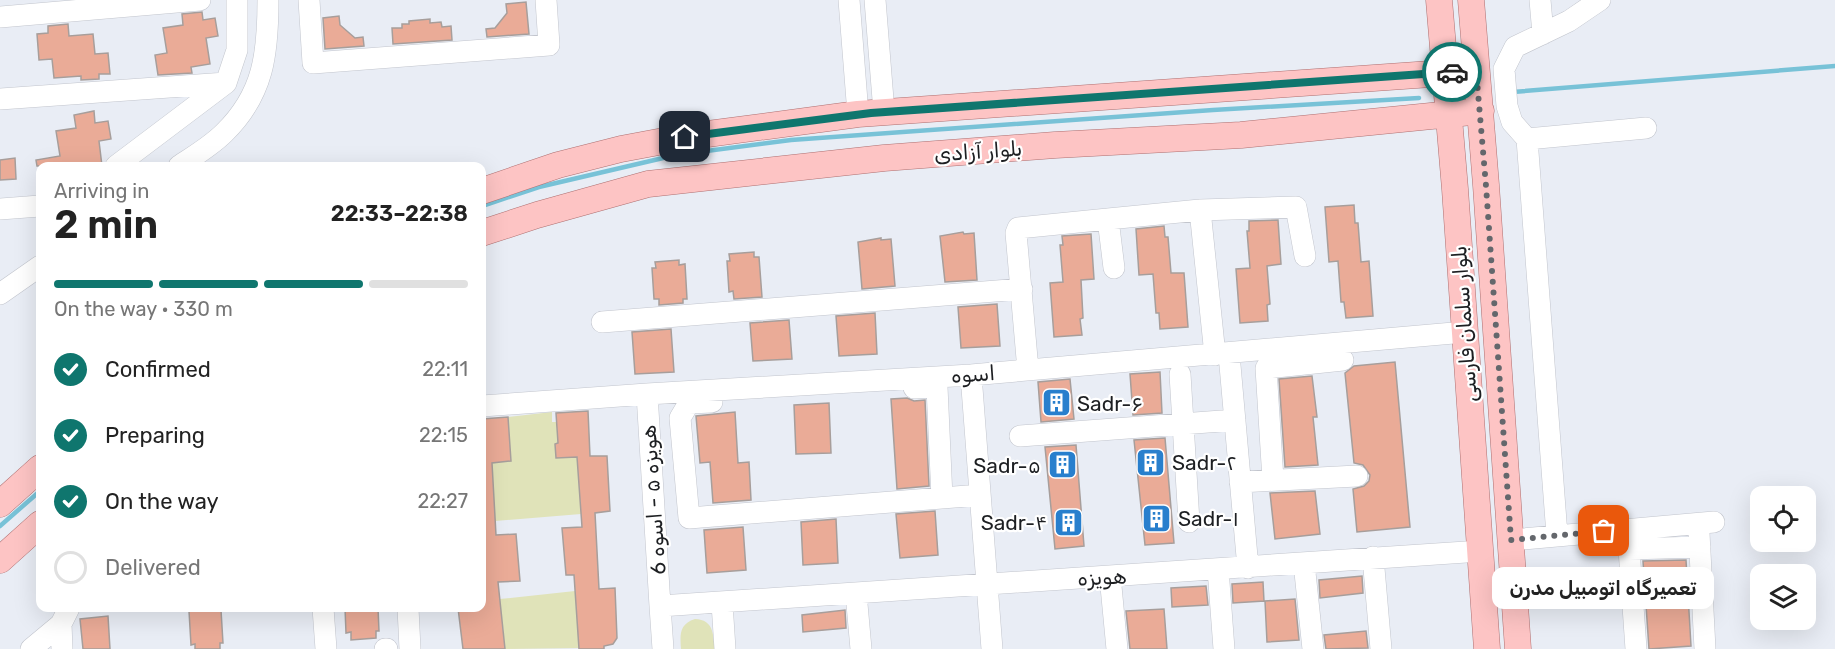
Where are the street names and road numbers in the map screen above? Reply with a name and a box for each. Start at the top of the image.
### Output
street label: بلوار آزادی [933,135,1023,167]
street label: بلوار سلمان فارسی [1446,245,1482,403]
street label: اسوه [950,360,996,388]
street label: هویزه ۵ - اسوه 6 [635,424,671,576]
street label: هویزه [1077,563,1127,591]

